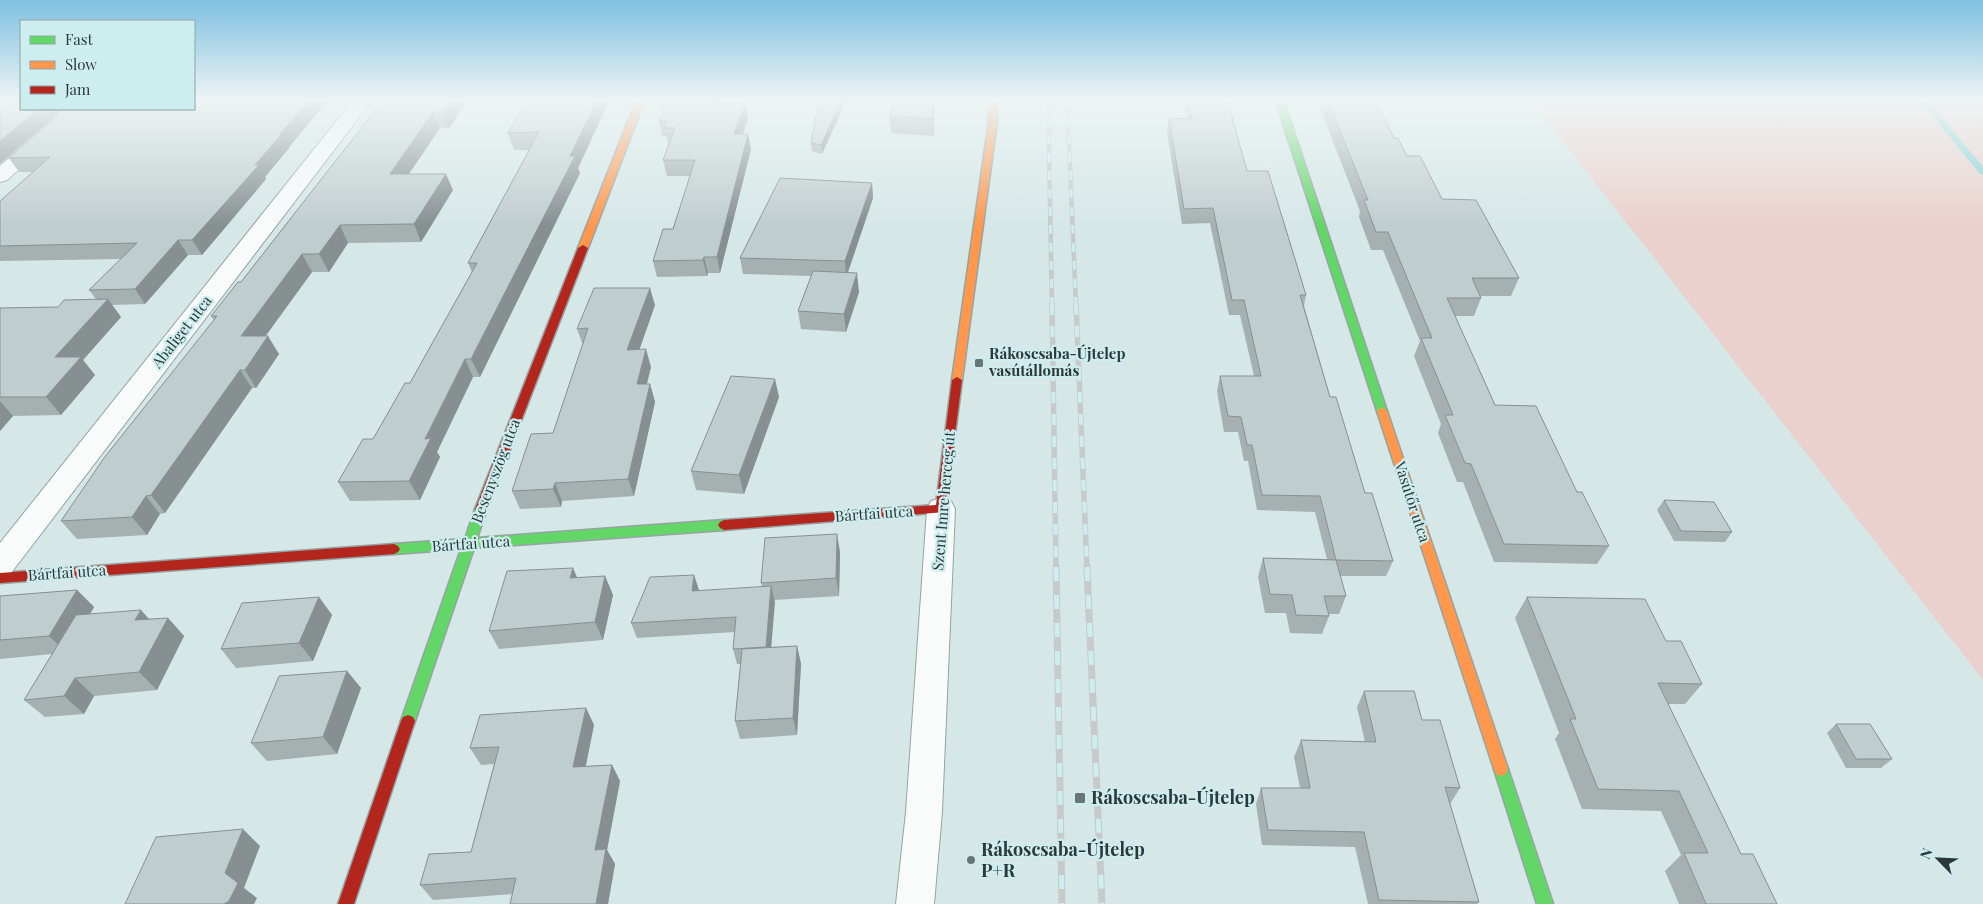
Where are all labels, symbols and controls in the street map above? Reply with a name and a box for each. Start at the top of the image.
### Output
legend [20,20,195,110]
text: Fast [65,29,94,49]
text: Slow [65,54,97,74]
text: Jam [64,79,91,99]
street label: Abaliget utca [146,291,216,373]
place label: Rákoscsaba-Újtelep vasútállomás [988,343,1125,380]
marker: Rákoscsaba-Újtelep vasútállomás [973,357,985,369]
street label: Besenyszög utca [466,415,524,526]
street label: Szent Imre herceg út [927,430,959,571]
street label: Vasútőr utca [1390,458,1436,545]
street label: Bártfai utca [834,500,914,526]
street label: Bártfai utca [431,530,511,556]
street label: Bártfai utca [27,559,107,585]
place label: Rákoscsaba-Újtelep [1091,785,1255,809]
marker: Rákoscsaba-Újtelep [1073,791,1087,805]
north arrow [1913,834,1963,884]
place label: Rákoscsaba-Újtelep P+R [981,837,1145,882]
text: N [1915,845,1936,862]
marker: Rákoscsaba-Újtelep P+R [965,854,977,866]

